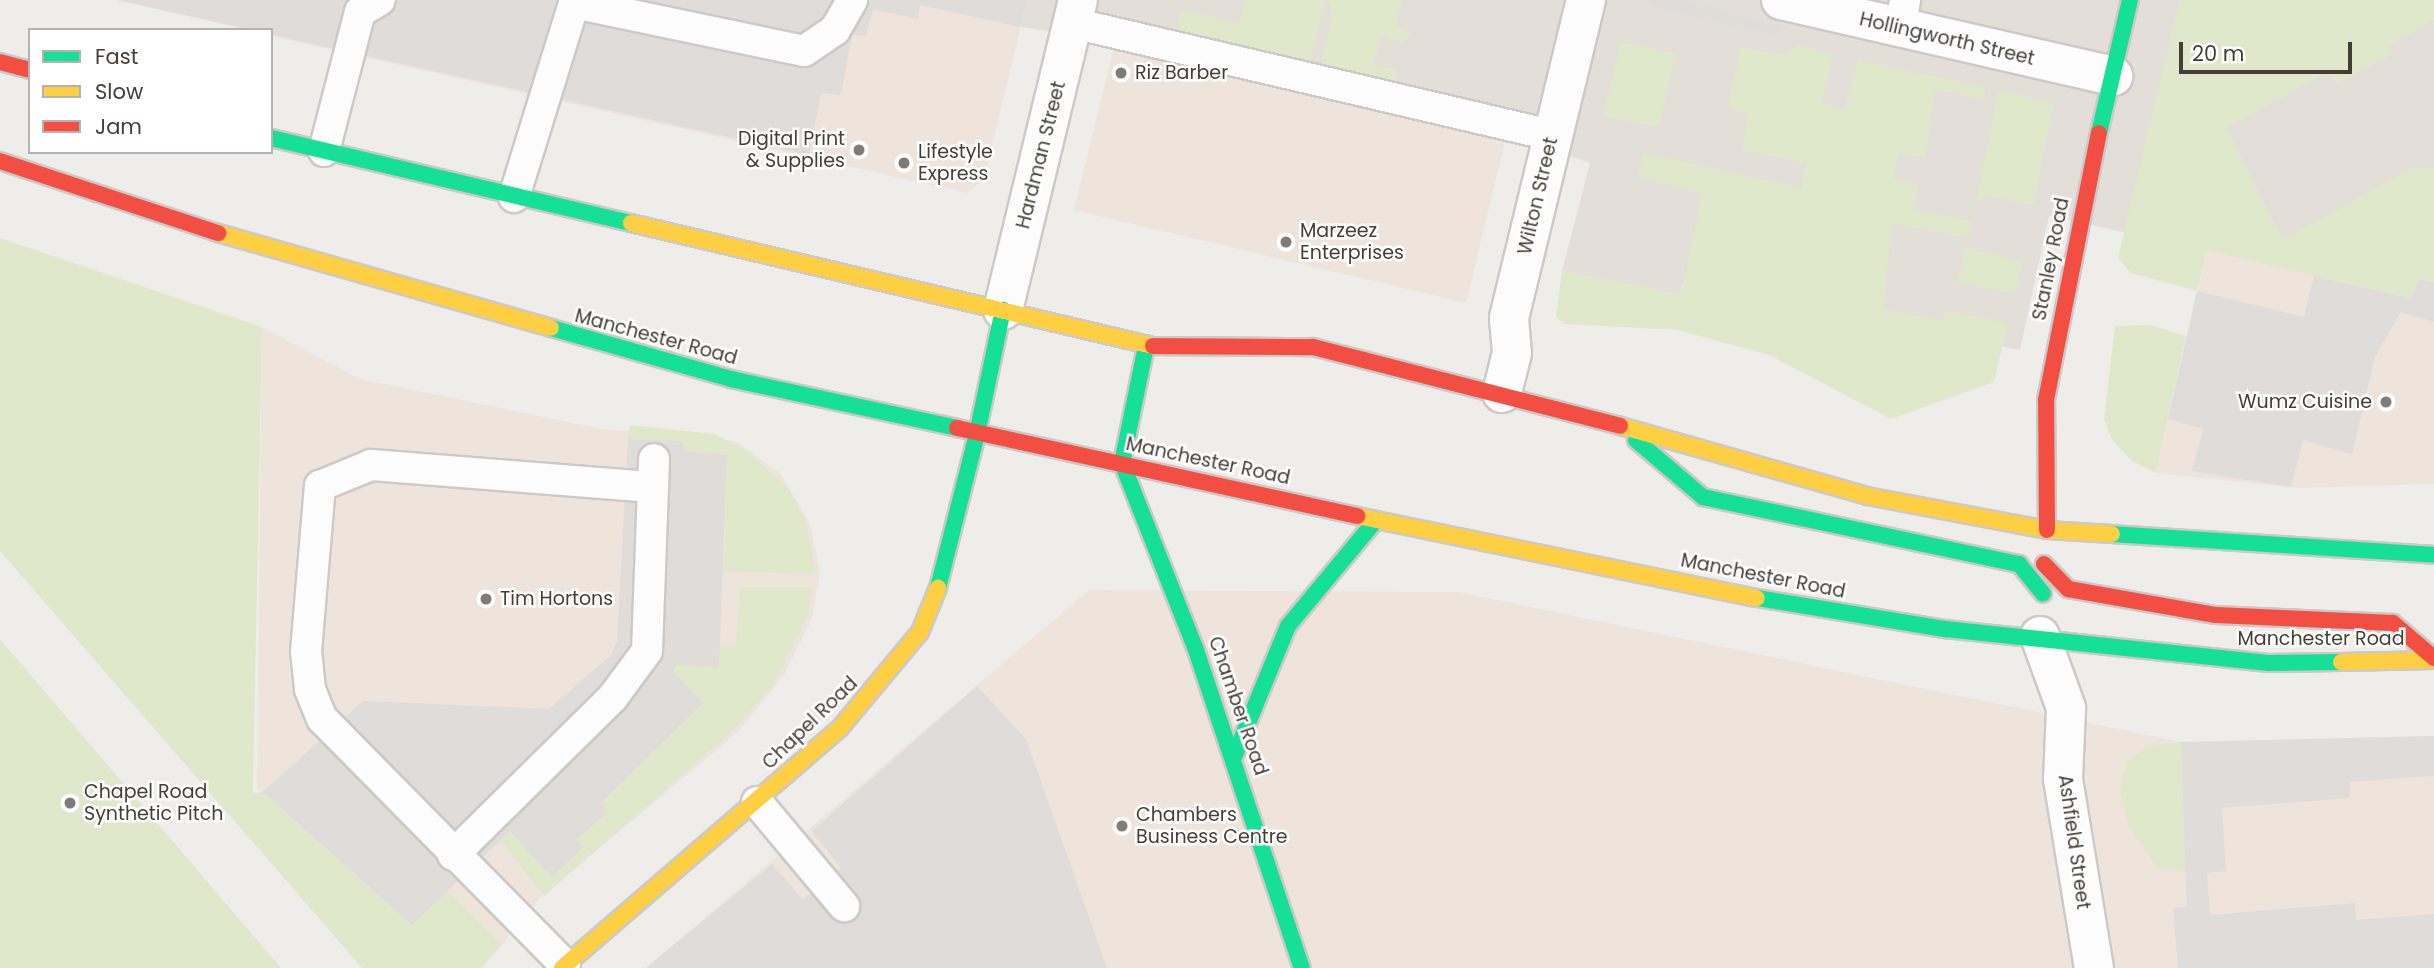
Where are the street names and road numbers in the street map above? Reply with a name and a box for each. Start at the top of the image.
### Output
street label: Hollingworth Street [1857,8,2037,70]
street label: Hardman Street [1012,79,1070,231]
street label: Wilton Street [1513,135,1563,257]
street label: Stanley Road [2028,196,2074,322]
street label: Manchester Road [572,304,740,370]
street label: Manchester Road [1124,432,1292,490]
street label: Manchester Road [1679,549,1847,603]
street label: Manchester Road [2237,628,2405,650]
street label: Chamber Road [1204,634,1272,778]
street label: Chapel Road [758,672,862,774]
street label: Ashfield Street [2053,773,2095,911]

